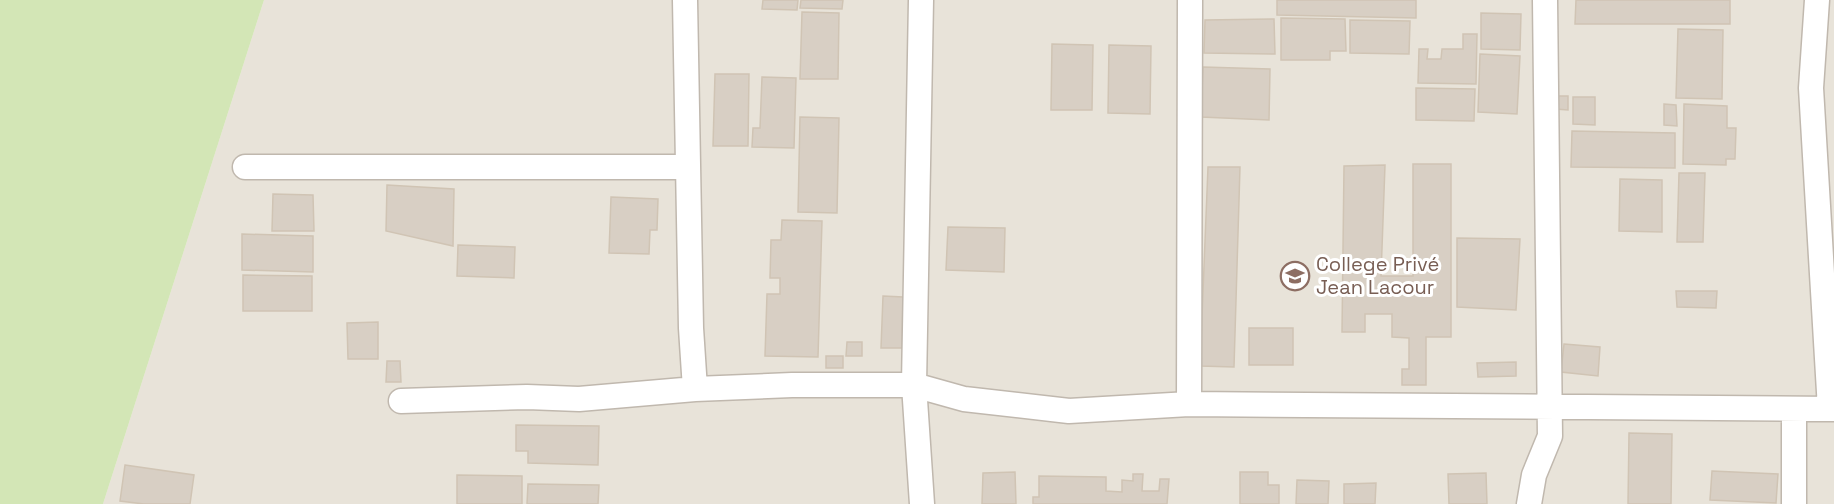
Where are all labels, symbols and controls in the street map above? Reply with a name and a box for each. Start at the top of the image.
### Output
place label: College Privé Jean Lacour [1316,251,1439,300]
school or university icon: College Privé Jean Lacour [1279,260,1311,292]

